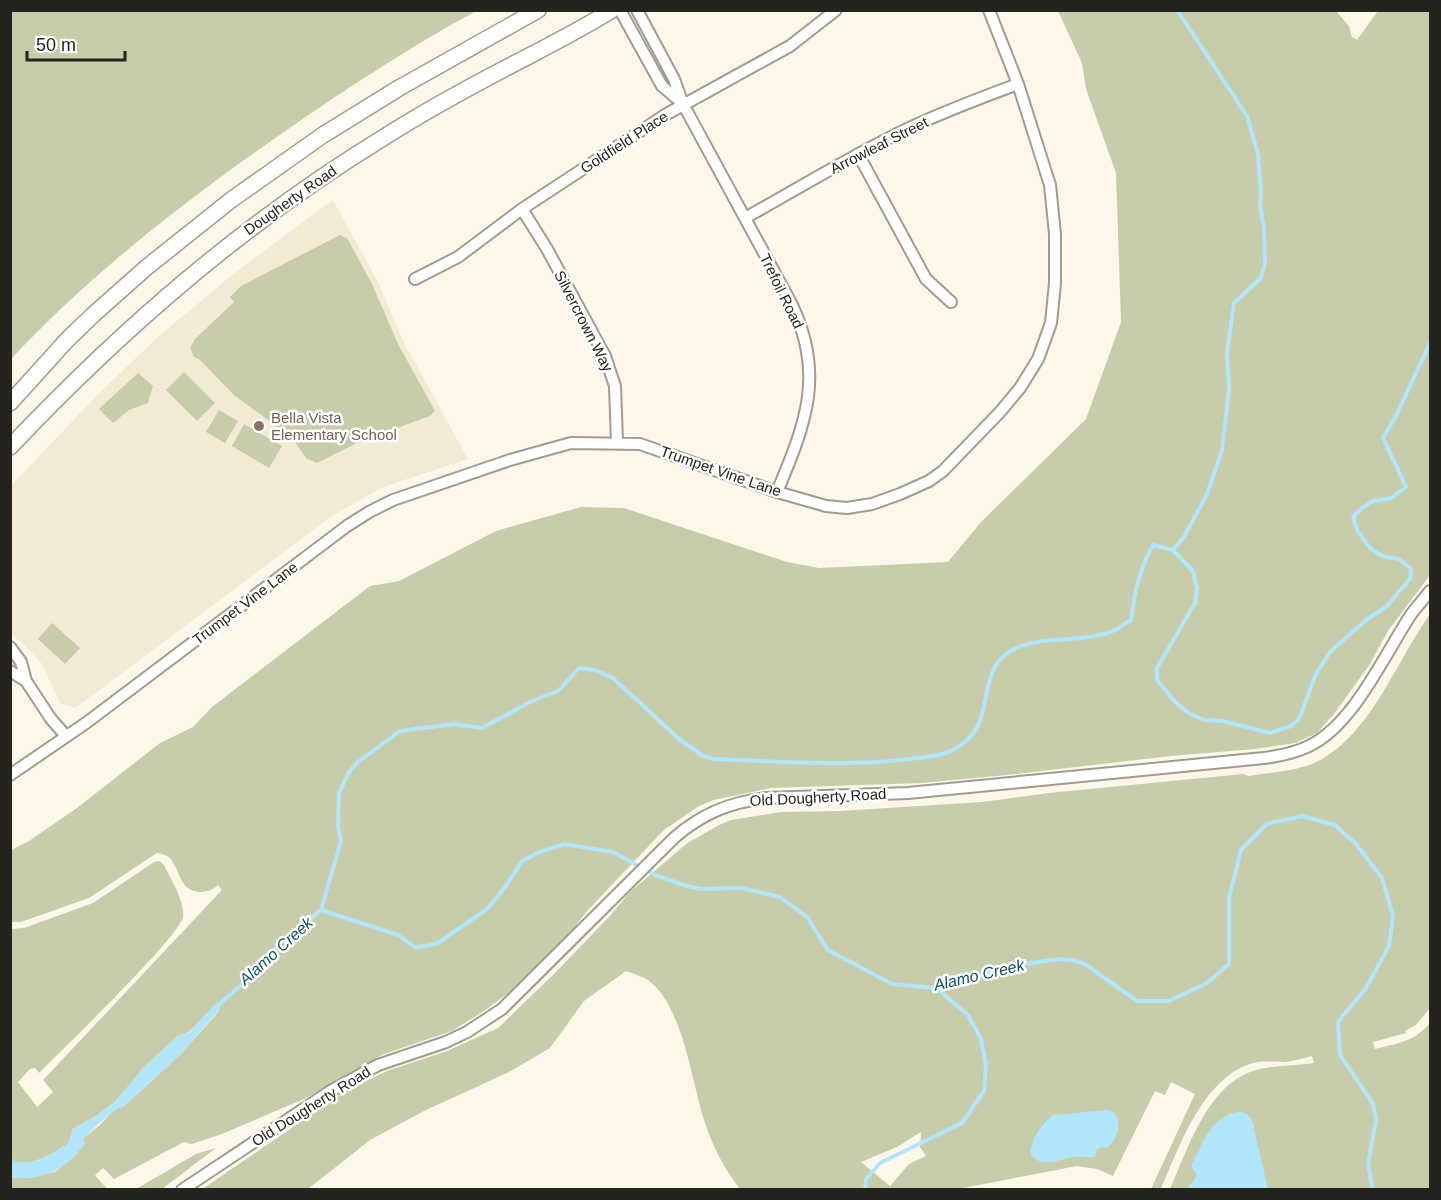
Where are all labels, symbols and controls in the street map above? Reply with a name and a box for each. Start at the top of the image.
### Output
scale bar [27,24,124,62]
text: 50 m [36,35,76,55]
street label: Goldfield Place [577,107,671,177]
street label: Arrowleaf Street [827,113,932,177]
street label: Dougherty Road [240,162,340,238]
street label: Trefoil Road [757,251,807,331]
street label: Silvercrown Way [551,268,617,375]
place label: Bella Vista Elementary School [271,409,397,443]
marker: Bella Vista Elementary School [252,419,266,433]
street label: Trumpet Vine Lane [658,442,784,500]
street label: Trumpet Vine Lane [189,558,301,648]
street label: Old Dougherty Road [749,785,887,809]
water label: Alamo Creek [235,913,317,989]
water label: Alamo Creek [931,956,1027,994]
street label: Old Dougherty Road [249,1063,373,1149]

